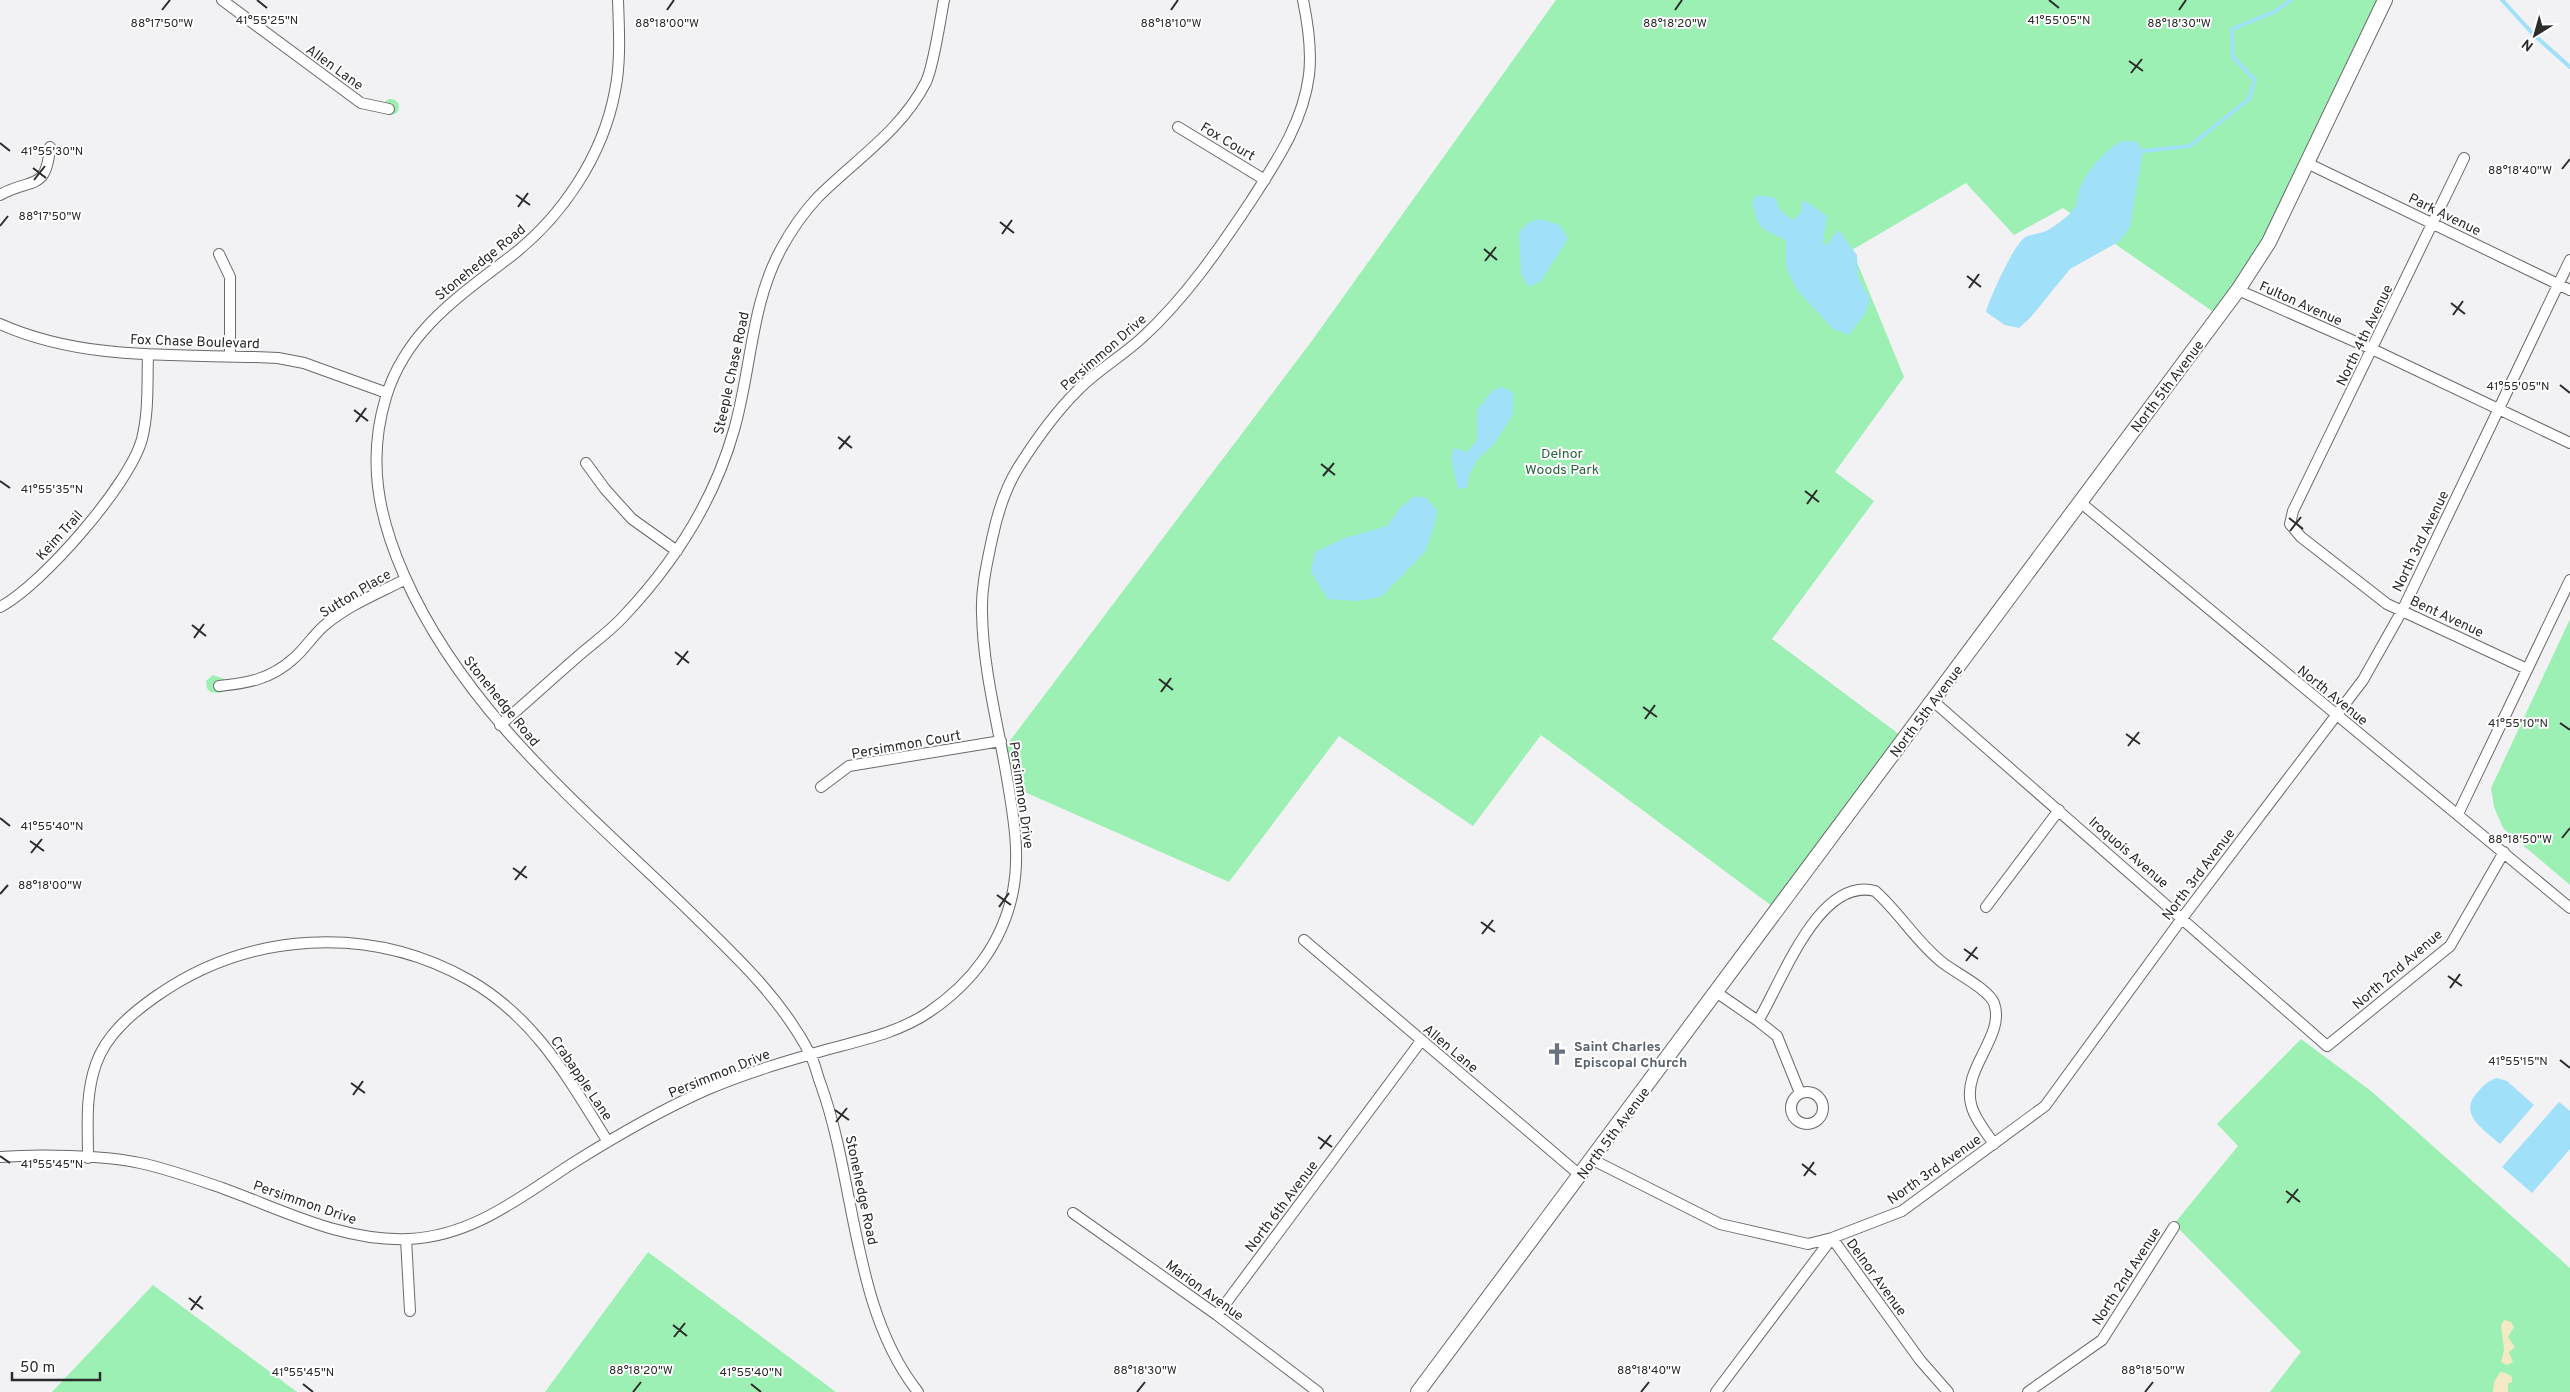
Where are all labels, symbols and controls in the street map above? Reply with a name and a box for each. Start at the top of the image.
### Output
north arrow [2510,10,2560,60]
text: 41°55'25"N [236,13,298,29]
text: 41°55'05"N [2028,13,2090,29]
text: 88°17'50"W [131,16,193,32]
text: 88°18'00"W [635,16,699,32]
text: 88°18'10"W [1140,16,1202,32]
text: 88°18'20"W [1643,16,1707,32]
text: 88°18'30"W [2147,16,2211,32]
text: N [2519,34,2537,54]
street label: Allen Lane [302,42,366,95]
street label: Fox Court [1197,119,1258,165]
text: 41°55'30"N [21,144,83,160]
text: 88°18'40"W [2488,163,2552,179]
street label: Park Avenue [2405,191,2483,240]
text: 88°17'50"W [19,209,81,225]
street label: Stonehedge Road [432,221,530,305]
street label: Fulton Avenue [2256,278,2345,330]
street label: North 4th Avenue [2333,282,2397,389]
street label: Steeple Chase Road [711,310,754,436]
street label: Persimmon Drive [1058,311,1150,395]
street label: Fox Chase Boulevard [130,332,260,353]
street label: North 5th Avenue [2128,338,2208,436]
text: 41°55'05"N [2487,379,2549,395]
park label: Delnor Woods Park [1525,446,1599,479]
text: 41°55'35"N [21,482,83,498]
street label: North 3rd Avenue [2389,488,2453,595]
street label: Keim Trail [33,508,87,564]
street label: Sutton Place [317,566,394,622]
street label: Bent Avenue [2407,593,2486,642]
street label: Stonehedge Road [459,653,543,751]
street label: North 5th Avenue [1887,663,1967,761]
street label: North Avenue [2293,663,2371,730]
text: 41°55'10"N [2488,716,2548,732]
street label: Persimmon Court [850,727,962,763]
street label: Persimmon Drive [1005,740,1036,850]
street label: Iroquois Avenue [2085,814,2171,892]
text: 41°55'40"N [21,819,83,835]
street label: North 3rd Avenue [2159,826,2239,924]
text: 88°18'50"W [2488,832,2552,848]
text: 88°18'00"W [18,878,82,894]
street label: North 2nd Avenue [2350,926,2446,1014]
street label: Allen Lane [1419,1021,1481,1077]
street label: Crabapple Lane [546,1033,615,1124]
place label: Saint Charles Episcopal Church [1574,1039,1687,1072]
church icon: Saint Charles Episcopal Church [1544,1041,1570,1067]
street label: Persimmon Drive [666,1046,773,1103]
text: 41°55'15"N [2488,1054,2548,1070]
street label: North 5th Avenue [1574,1085,1654,1183]
street label: North 3rd Avenue [1885,1132,1985,1209]
street label: Stonehedge Road [841,1134,880,1247]
text: 41°55'45"N [21,1157,83,1173]
street label: North 6th Avenue [1242,1158,1322,1256]
street label: Persimmon Drive [251,1178,358,1229]
street label: North 2nd Avenue [2089,1225,2165,1329]
street label: Delnor Avenue [1842,1236,1910,1320]
street label: Marion Avenue [1162,1257,1247,1325]
scale bar [12,1350,100,1382]
text: 50 m [20,1359,55,1378]
text: 88°18'20"W [609,1363,673,1379]
text: 88°18'30"W [1113,1363,1177,1379]
text: 88°18'40"W [1617,1363,1681,1379]
text: 88°18'50"W [2121,1363,2185,1379]
text: 41°55'45"N [272,1365,334,1381]
text: 41°55'40"N [720,1365,782,1381]

